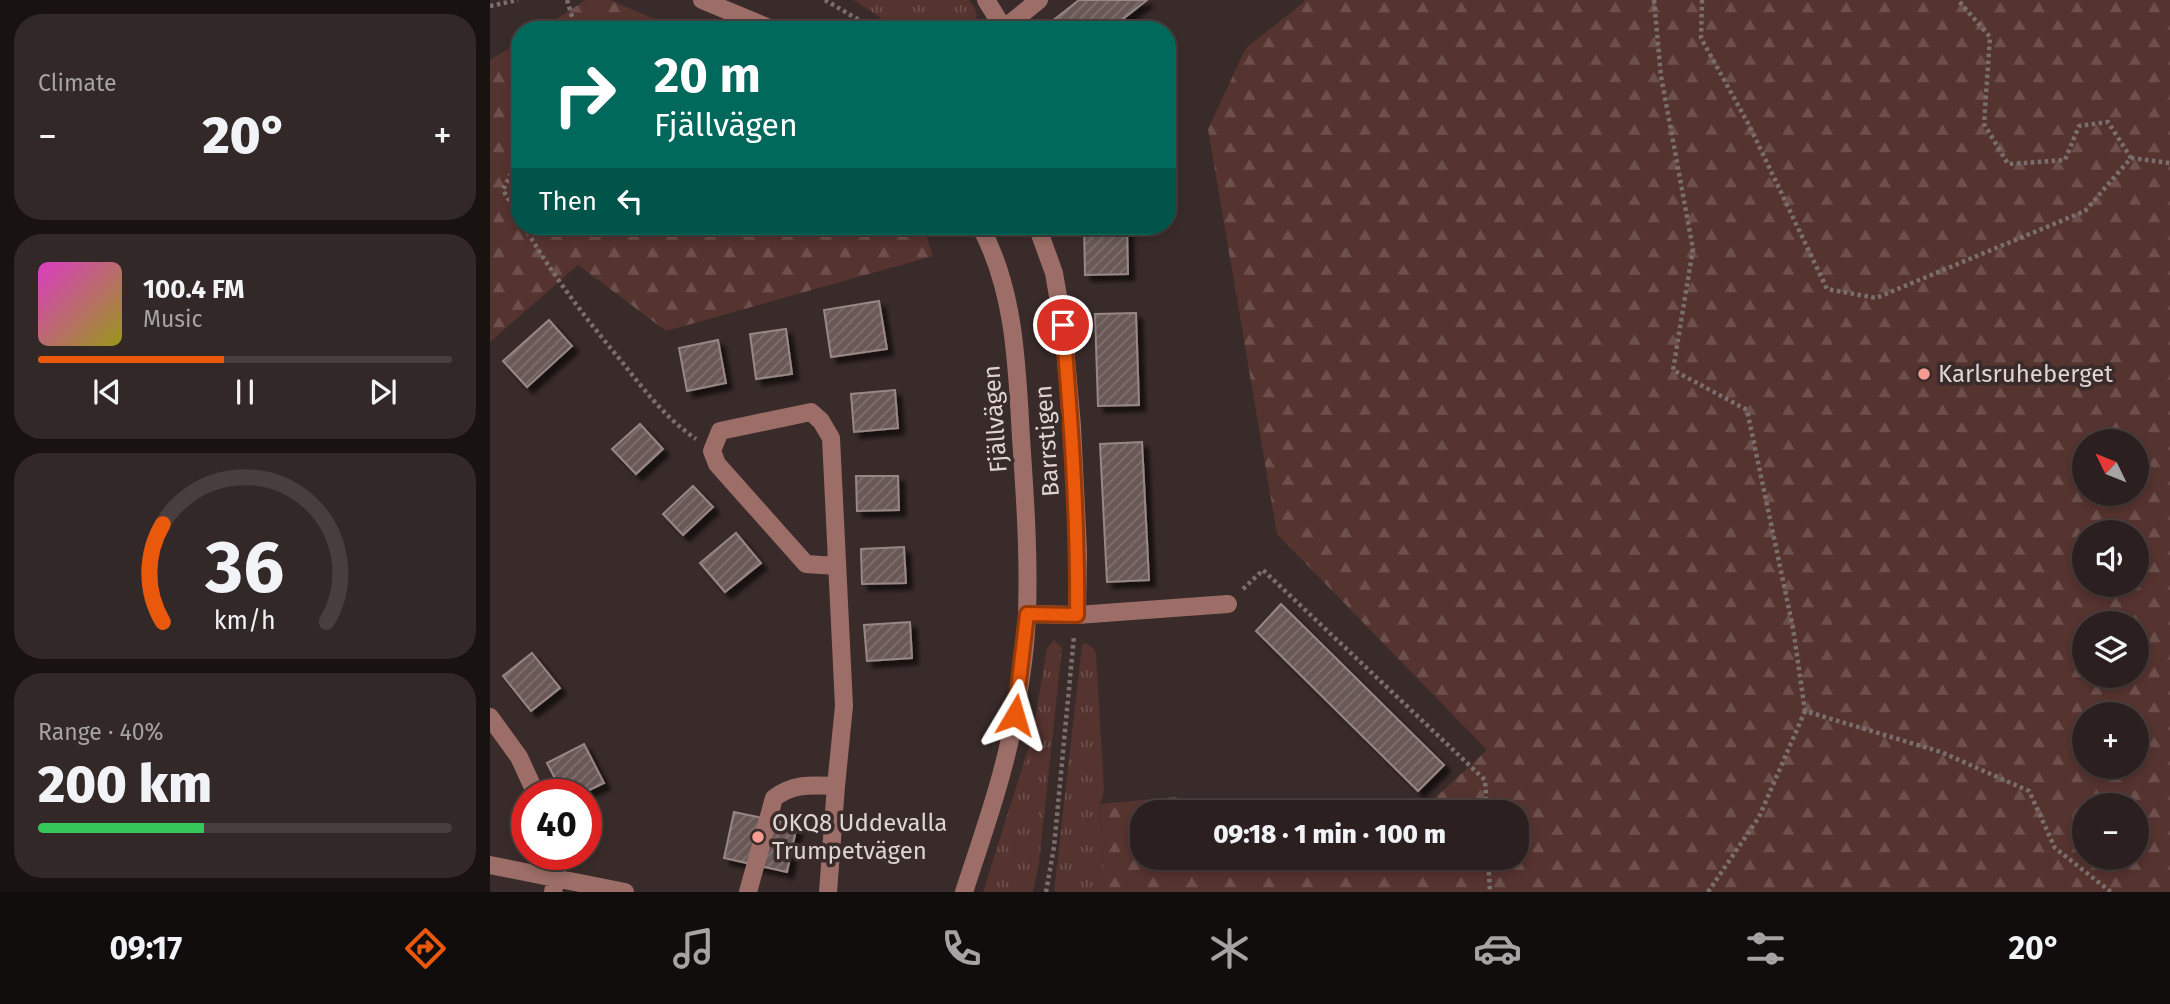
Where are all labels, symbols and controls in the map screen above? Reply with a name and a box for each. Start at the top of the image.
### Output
text: 20 m [654,46,761,105]
icon: right [539,49,630,140]
text: Climate [38,69,117,97]
text: 20° [202,104,288,167]
text: Fjällvägen [654,106,798,144]
text: − [38,113,57,159]
text: + [433,113,452,159]
icon: left [611,182,649,220]
text: Then [539,186,597,217]
text: 100.4 FM [143,274,244,305]
pin [1033,295,1093,355]
text: Music [143,305,203,333]
icon: arrive [1044,306,1082,344]
place label: Karlsruheberget [1938,360,2113,388]
street label: Fjällvägen [977,364,1013,474]
marker: Karlsruheberget [1916,366,1932,382]
icon: previous [88,373,126,411]
icon: pause [226,373,264,411]
icon: next [364,373,402,411]
street label: Barrstigen [1029,384,1065,498]
north arrow [2072,429,2149,506]
map controls [2072,429,2149,870]
button: sound [2072,520,2149,597]
text: 36 [205,524,284,611]
text: km/h [214,606,276,636]
button: layers [2072,611,2149,688]
position arrow [978,678,1052,752]
button: + [2072,702,2149,779]
text: Range · 40% [38,718,164,746]
text: 200 km [38,753,212,816]
speed limit sign: 40 [511,779,602,870]
button: − [2072,793,2149,870]
place label: OKQ8 Uddevalla Trumpetvägen [772,809,947,865]
text: 09:18 · 1 min · 100 m [1213,819,1446,850]
marker: OKQ8 Uddevalla Trumpetvägen [750,829,766,845]
icon: directions [401,924,450,973]
icon: music [669,924,718,973]
icon: phone [937,924,986,973]
icon: climate [1205,924,1254,973]
icon: car [1473,924,1522,973]
icon: filters [1741,924,1790,973]
text: 09:17 [109,929,182,967]
text: 20° [2009,929,2060,967]

